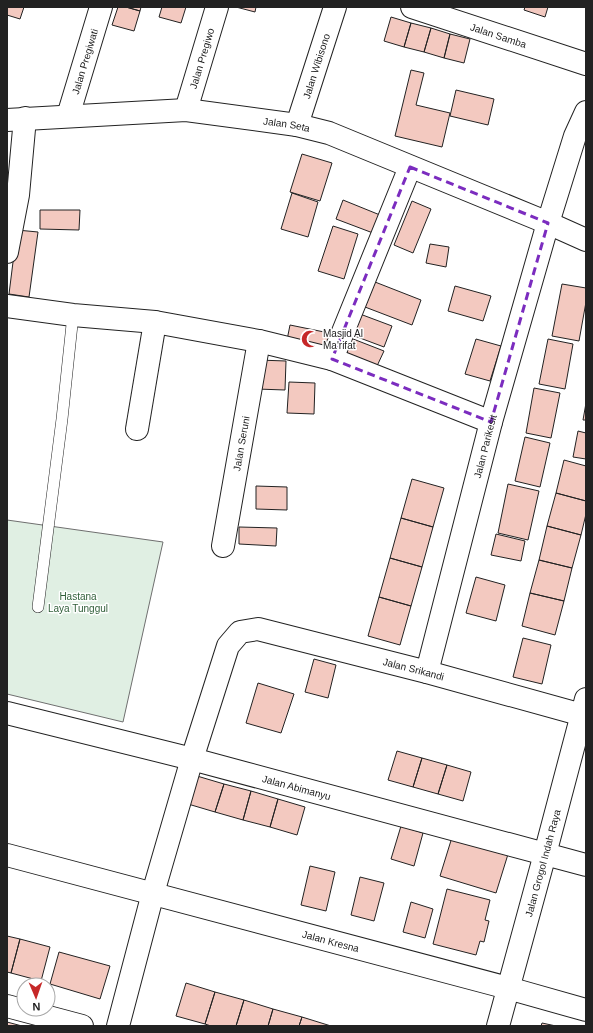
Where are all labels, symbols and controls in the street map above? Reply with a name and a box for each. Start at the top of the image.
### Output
street label: Jalan Samba [469,21,528,50]
street label: Jalan Pregiwo [187,26,216,90]
street label: Jalan Pregiwati [69,27,100,96]
street label: Jalan Wibisono [300,32,332,100]
street label: Jalan Seta [263,115,312,134]
place label: Masjid Al Ma'rifat [323,328,363,351]
mosque icon: Masjid Al Ma'rifat [300,329,320,349]
street label: Jalan Parikesit [471,413,498,479]
street label: Jalan Seruni [231,415,251,472]
park label: Hastana Laya Tunggul [48,591,108,614]
street label: Jalan Srikandi [382,656,446,682]
street label: Jalan Abimanyu [261,773,332,802]
street label: Jalan Grogol Indah Raya [523,808,562,918]
street label: Jalan Kresna [301,928,361,954]
north arrow [16,977,56,1017]
text: N [32,1001,41,1013]

